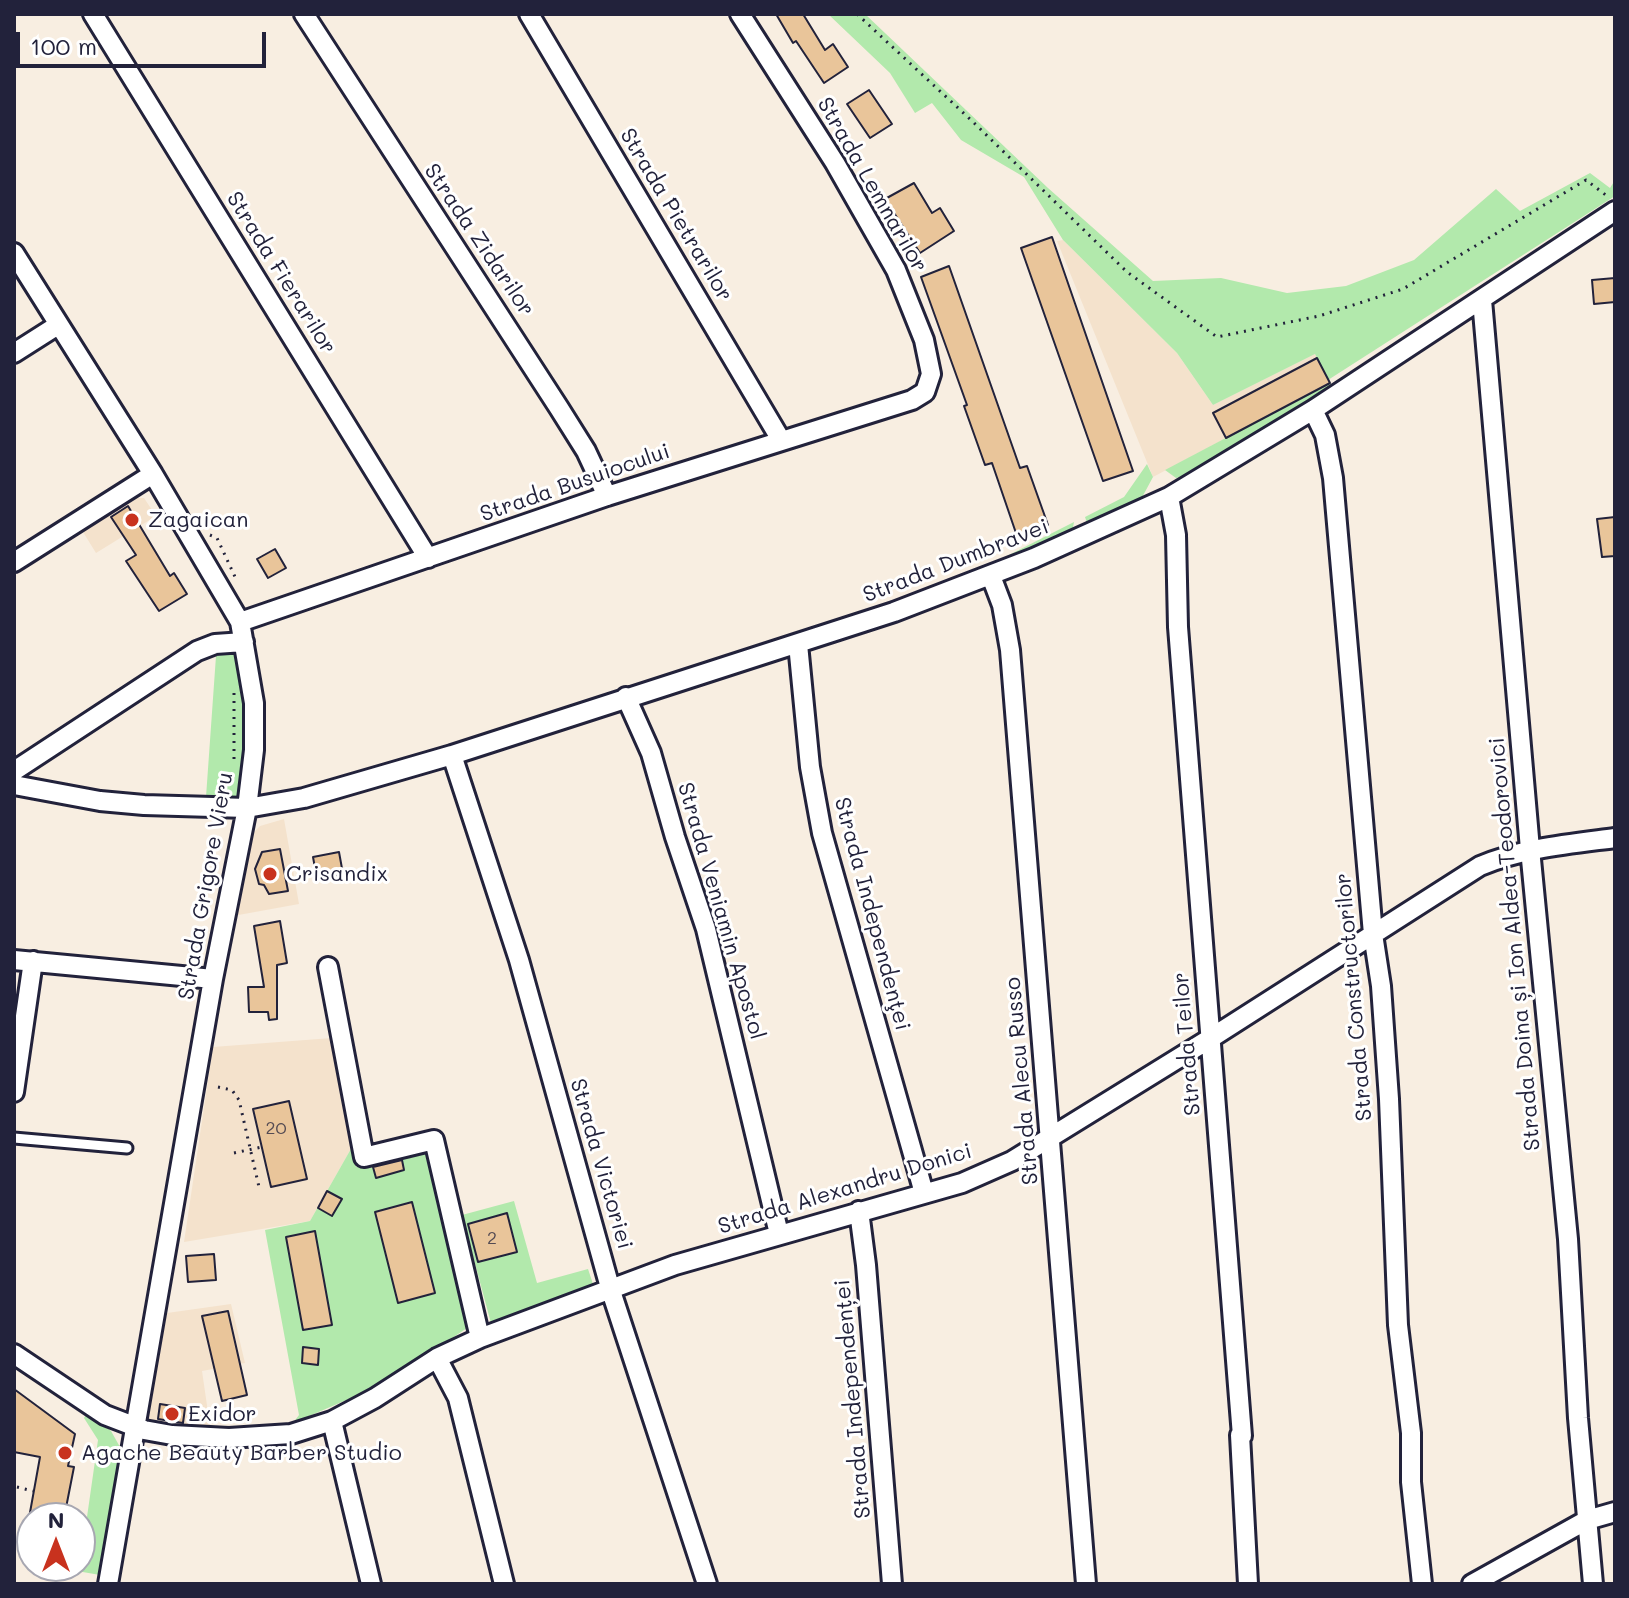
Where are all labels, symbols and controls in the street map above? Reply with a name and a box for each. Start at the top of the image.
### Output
scale bar [20,16,270,66]
text: 100 m [30,30,97,61]
street label: Strada Lemnarilor [811,93,933,277]
street label: Strada Pietrarilor [614,124,738,306]
street label: Strada Zidarilor [418,159,540,321]
street label: Strada Fierarilor [220,187,342,359]
street label: Strada Busuiocului [477,438,673,528]
place label: Zagaican [148,507,249,533]
marker: Zagaican [123,511,141,529]
street label: Strada Dumbravei [859,513,1053,609]
street label: Strada Doina și Ion Aldea-Teodorovici [1484,736,1546,1152]
street label: Strada Grigore Vieru [173,770,239,1002]
street label: Strada Veniamin Apostol [672,779,770,1043]
street label: Strada Independenţei [828,795,916,1033]
place label: Crisandix [286,861,388,887]
marker: Crisandix [261,865,279,883]
street label: Strada Constructorilor [1330,872,1378,1122]
street label: Strada Teilor [1168,971,1206,1117]
street label: Strada Alecu Russo [1000,976,1044,1186]
street label: Strada Victoriei [564,1076,638,1252]
house number: 20 [265,1117,287,1139]
street label: Strada Alexandru Donici [715,1138,975,1240]
house number: 2 [487,1227,497,1249]
street label: Strada Independenței [829,1278,877,1520]
place label: Exidor [188,1401,257,1427]
marker: Exidor [163,1405,181,1423]
place label: Agache Beauty Barber Studio [81,1440,402,1466]
marker: Agache Beauty Barber Studio [56,1444,74,1462]
north arrow [16,1502,96,1582]
text: N [48,1505,64,1534]

